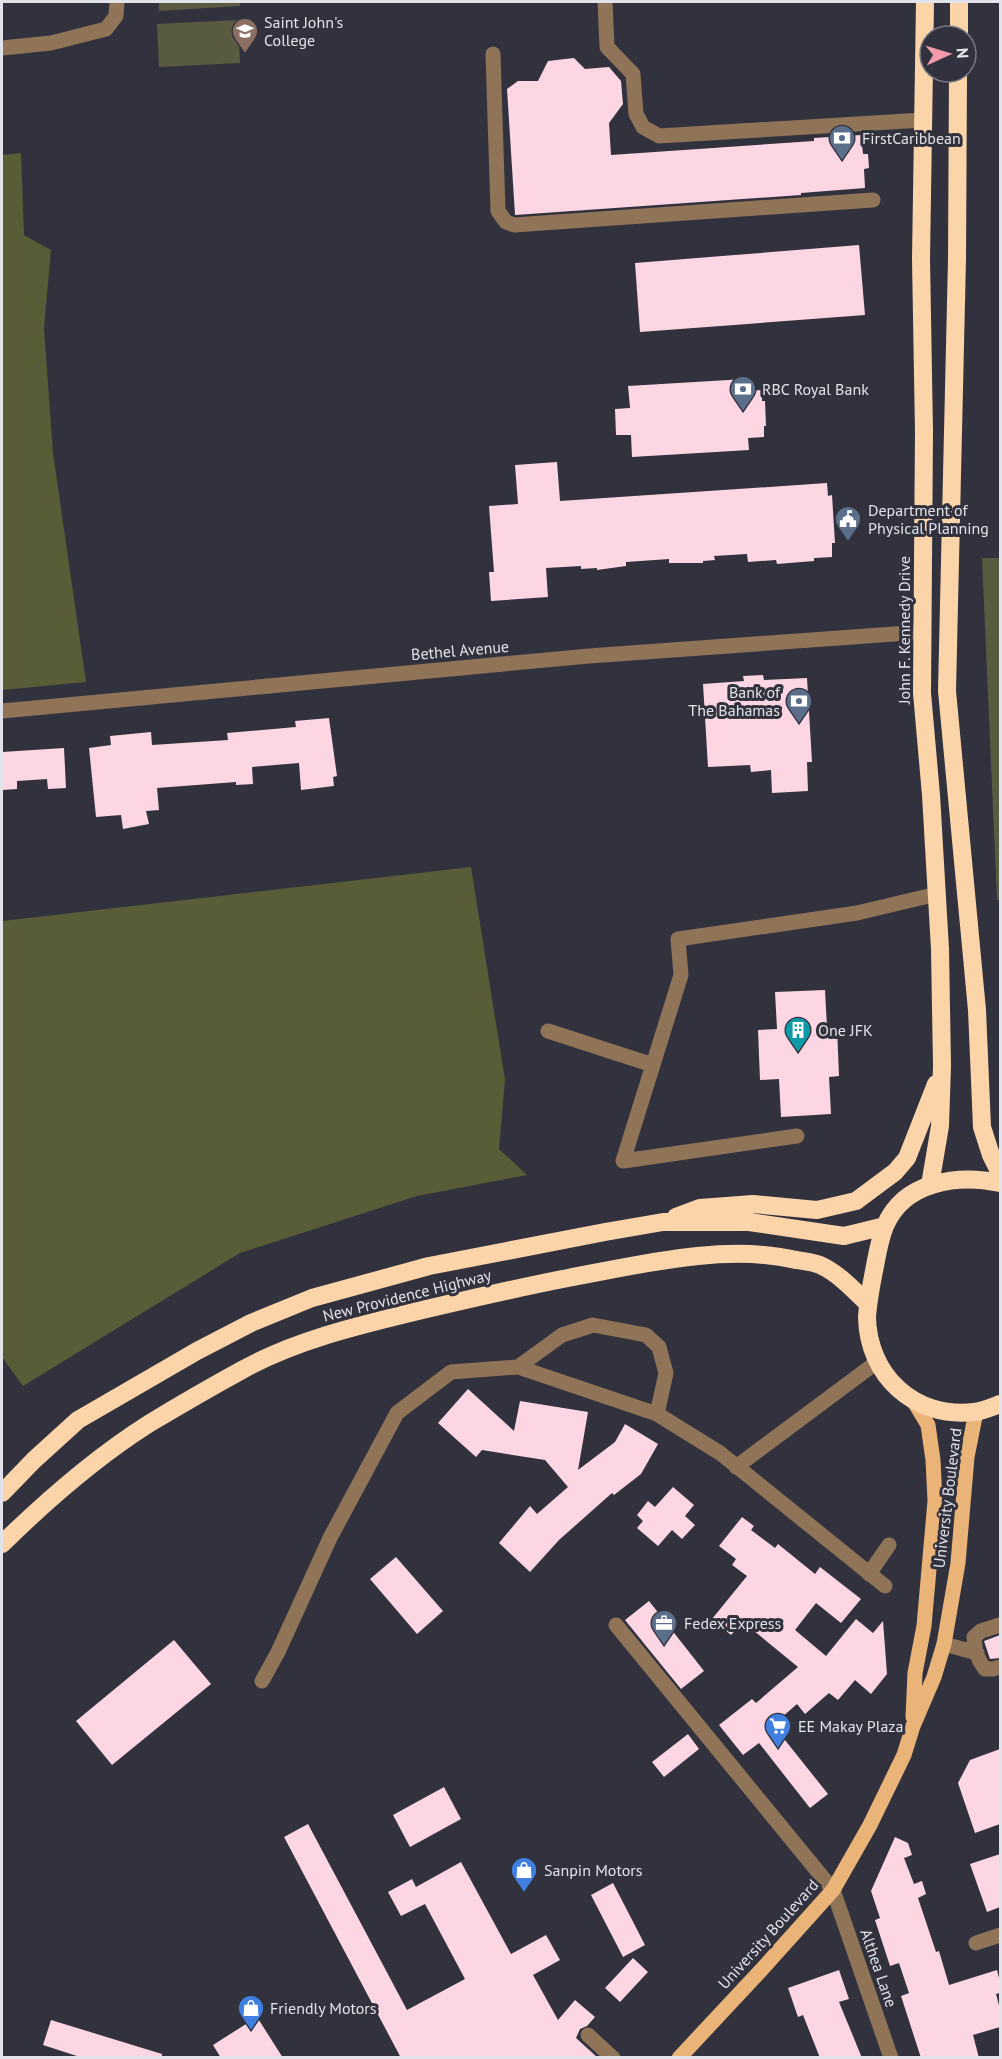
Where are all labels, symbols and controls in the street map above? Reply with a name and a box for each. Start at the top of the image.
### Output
place label: Saint John's College [264,12,343,50]
school or university icon: Saint John's College [230,16,260,54]
north arrow [918,24,978,84]
text: N [953,47,973,59]
bank icon: FirstCaribbean [827,123,857,161]
place label: FirstCaribbean [862,128,961,148]
bank icon: RBC Royal Bank [728,374,758,412]
place label: RBC Royal Bank [762,379,869,399]
place label: Department of Physical Planning [868,500,989,538]
public building icon: Department of Physical Planning [833,504,863,542]
street label: John F. Kennedy Drive [894,556,914,705]
street label: Bethel Avenue [410,636,510,664]
place label: Bank of The Bahamas [688,682,781,720]
bank icon: Bank of The Bahamas [784,686,814,724]
building icon: One JFK [783,1015,813,1053]
place label: One JFK [818,1020,873,1040]
street label: New Providence Highway [321,1264,494,1326]
street label: University Boulevard [928,1427,966,1569]
office icon: Fedex Express [649,1608,679,1646]
place label: Fedex Express [684,1613,782,1633]
supermarket icon: EE Makay Plaza [763,1711,793,1749]
place label: EE Makay Plaza [798,1716,903,1736]
shop icon: Sanpin Motors [509,1855,539,1893]
place label: Sanpin Motors [544,1860,643,1880]
street label: University Boulevard [713,1875,823,1993]
street label: Althea Lane [856,1926,902,2010]
shop icon: Friendly Motors [236,1993,266,2031]
place label: Friendly Motors [270,1998,377,2018]

